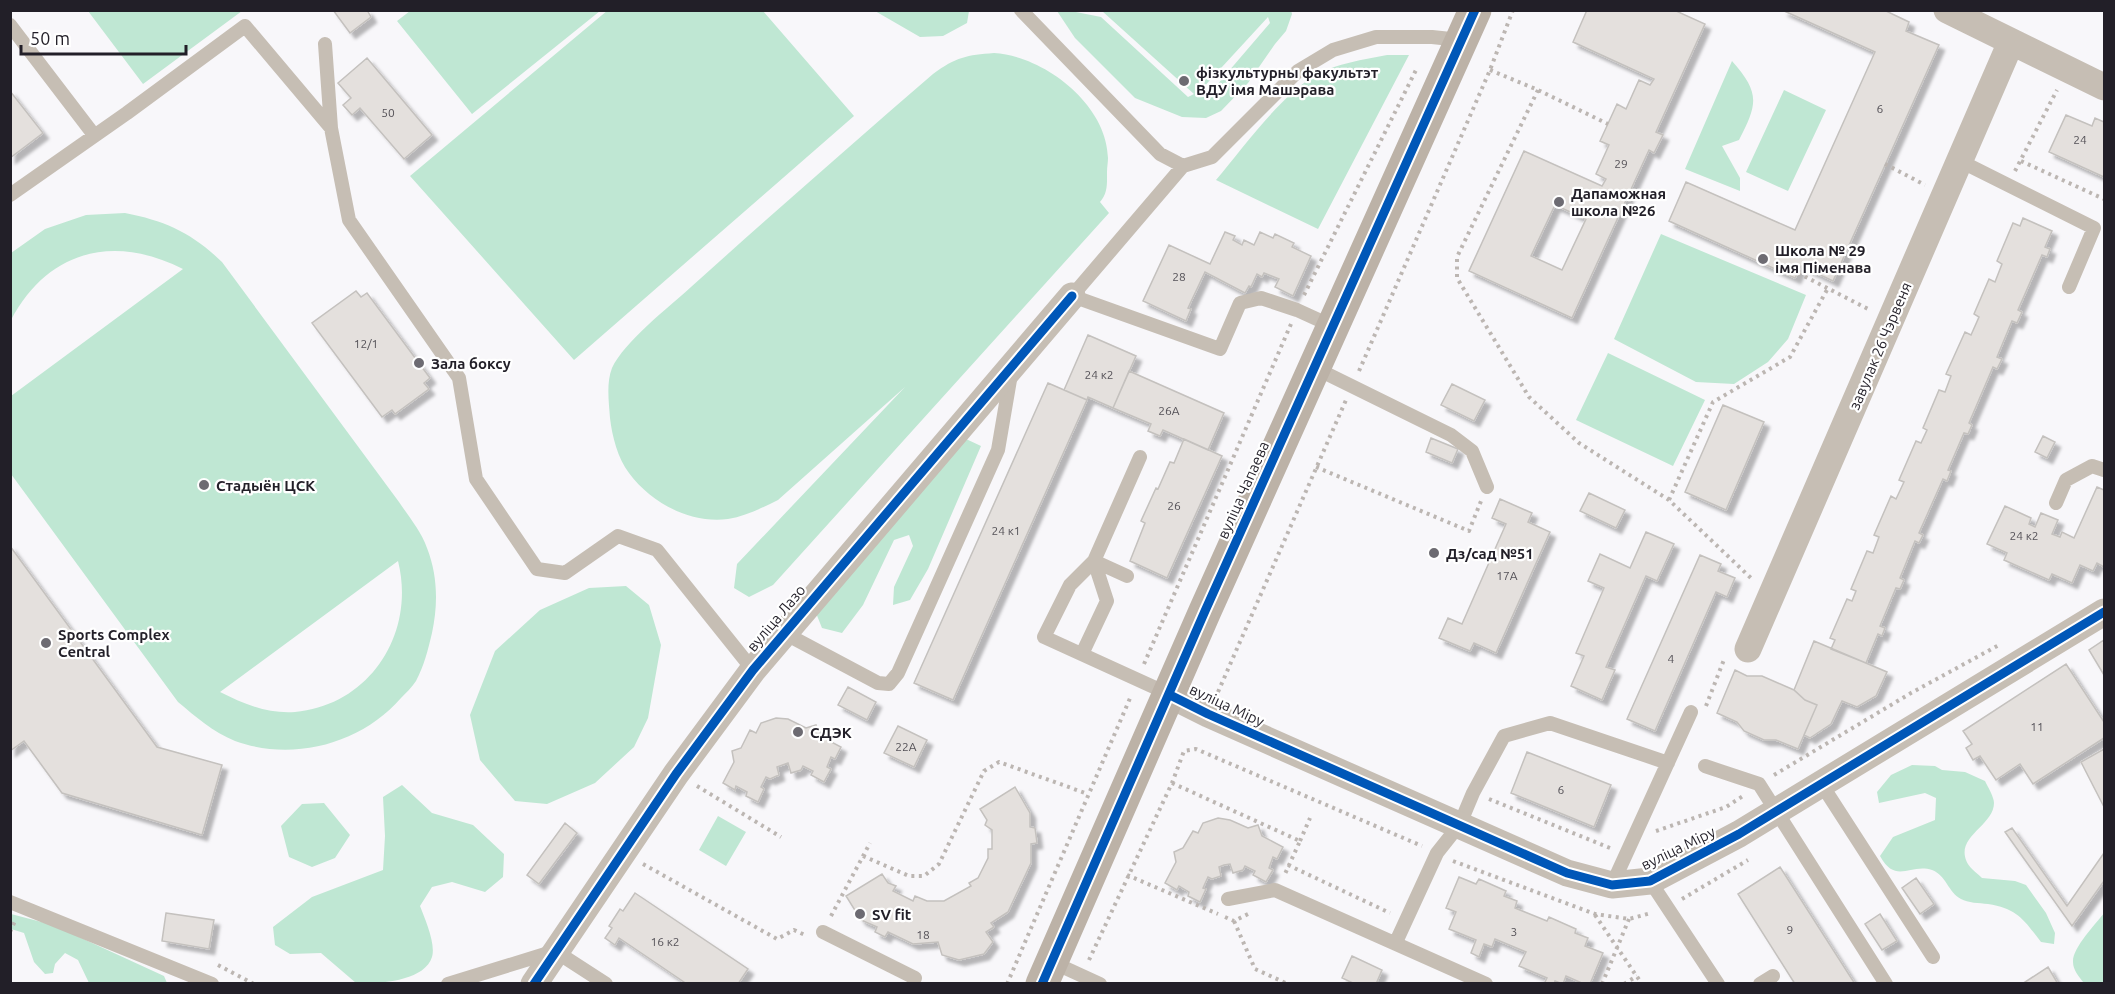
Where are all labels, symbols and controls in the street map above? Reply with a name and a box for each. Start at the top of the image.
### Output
scale bar [21,18,186,56]
text: 50 m [30,28,70,48]
place label: фізкультурны факультэт ВДУ імя Машэрава [1196,64,1379,98]
marker: фізкультурны факультэт ВДУ імя Машэрава [1177,74,1191,88]
house number: 6 [1877,102,1884,115]
house number: 50 [381,106,395,119]
house number: 24 [2073,133,2087,146]
house number: 29 [1614,157,1628,170]
place label: Дапаможная школа №26 [1571,185,1666,219]
marker: Дапаможная школа №26 [1552,195,1566,209]
place label: Школа № 29 імя Піменава [1775,242,1871,276]
marker: Школа № 29 імя Піменава [1756,252,1770,266]
house number: 28 [1172,270,1186,283]
street label: завулак 26 Чэрвеня [1845,280,1915,412]
house number: 12/1 [354,337,378,350]
place label: Зала боксу [431,355,511,372]
marker: Зала боксу [412,356,426,370]
house number: 24 к2 [1084,368,1114,381]
house number: 26А [1158,404,1180,417]
street label: вуліца Чапаева [1214,439,1272,541]
place label: Стадыён ЦСК [216,477,315,494]
marker: Стадыён ЦСК [197,478,211,492]
house number: 26 [1167,499,1181,512]
house number: 24 к1 [991,524,1021,537]
house number: 24 к2 [2009,529,2039,542]
place label: Дз/сад №51 [1446,545,1534,562]
marker: Дз/сад №51 [1427,546,1441,560]
house number: 17А [1496,569,1518,582]
street label: вуліца Лазо [743,581,809,655]
place label: Sports Complex Central [58,626,170,660]
marker: Sports Complex Central [39,636,53,650]
house number: 4 [1668,652,1675,665]
street label: вуліца Міру [1187,680,1267,730]
house number: 11 [2030,720,2044,733]
place label: СДЭК [810,724,852,741]
marker: СДЭК [791,725,805,739]
house number: 22А [895,740,917,753]
house number: 6 [1558,783,1565,796]
street label: вуліца Міру [1638,823,1718,873]
place label: SV fit [872,906,912,923]
marker: SV fit [853,907,867,921]
house number: 9 [1787,923,1793,936]
house number: 3 [1511,925,1517,938]
house number: 18 [916,928,930,941]
house number: 16 к2 [650,935,680,948]

